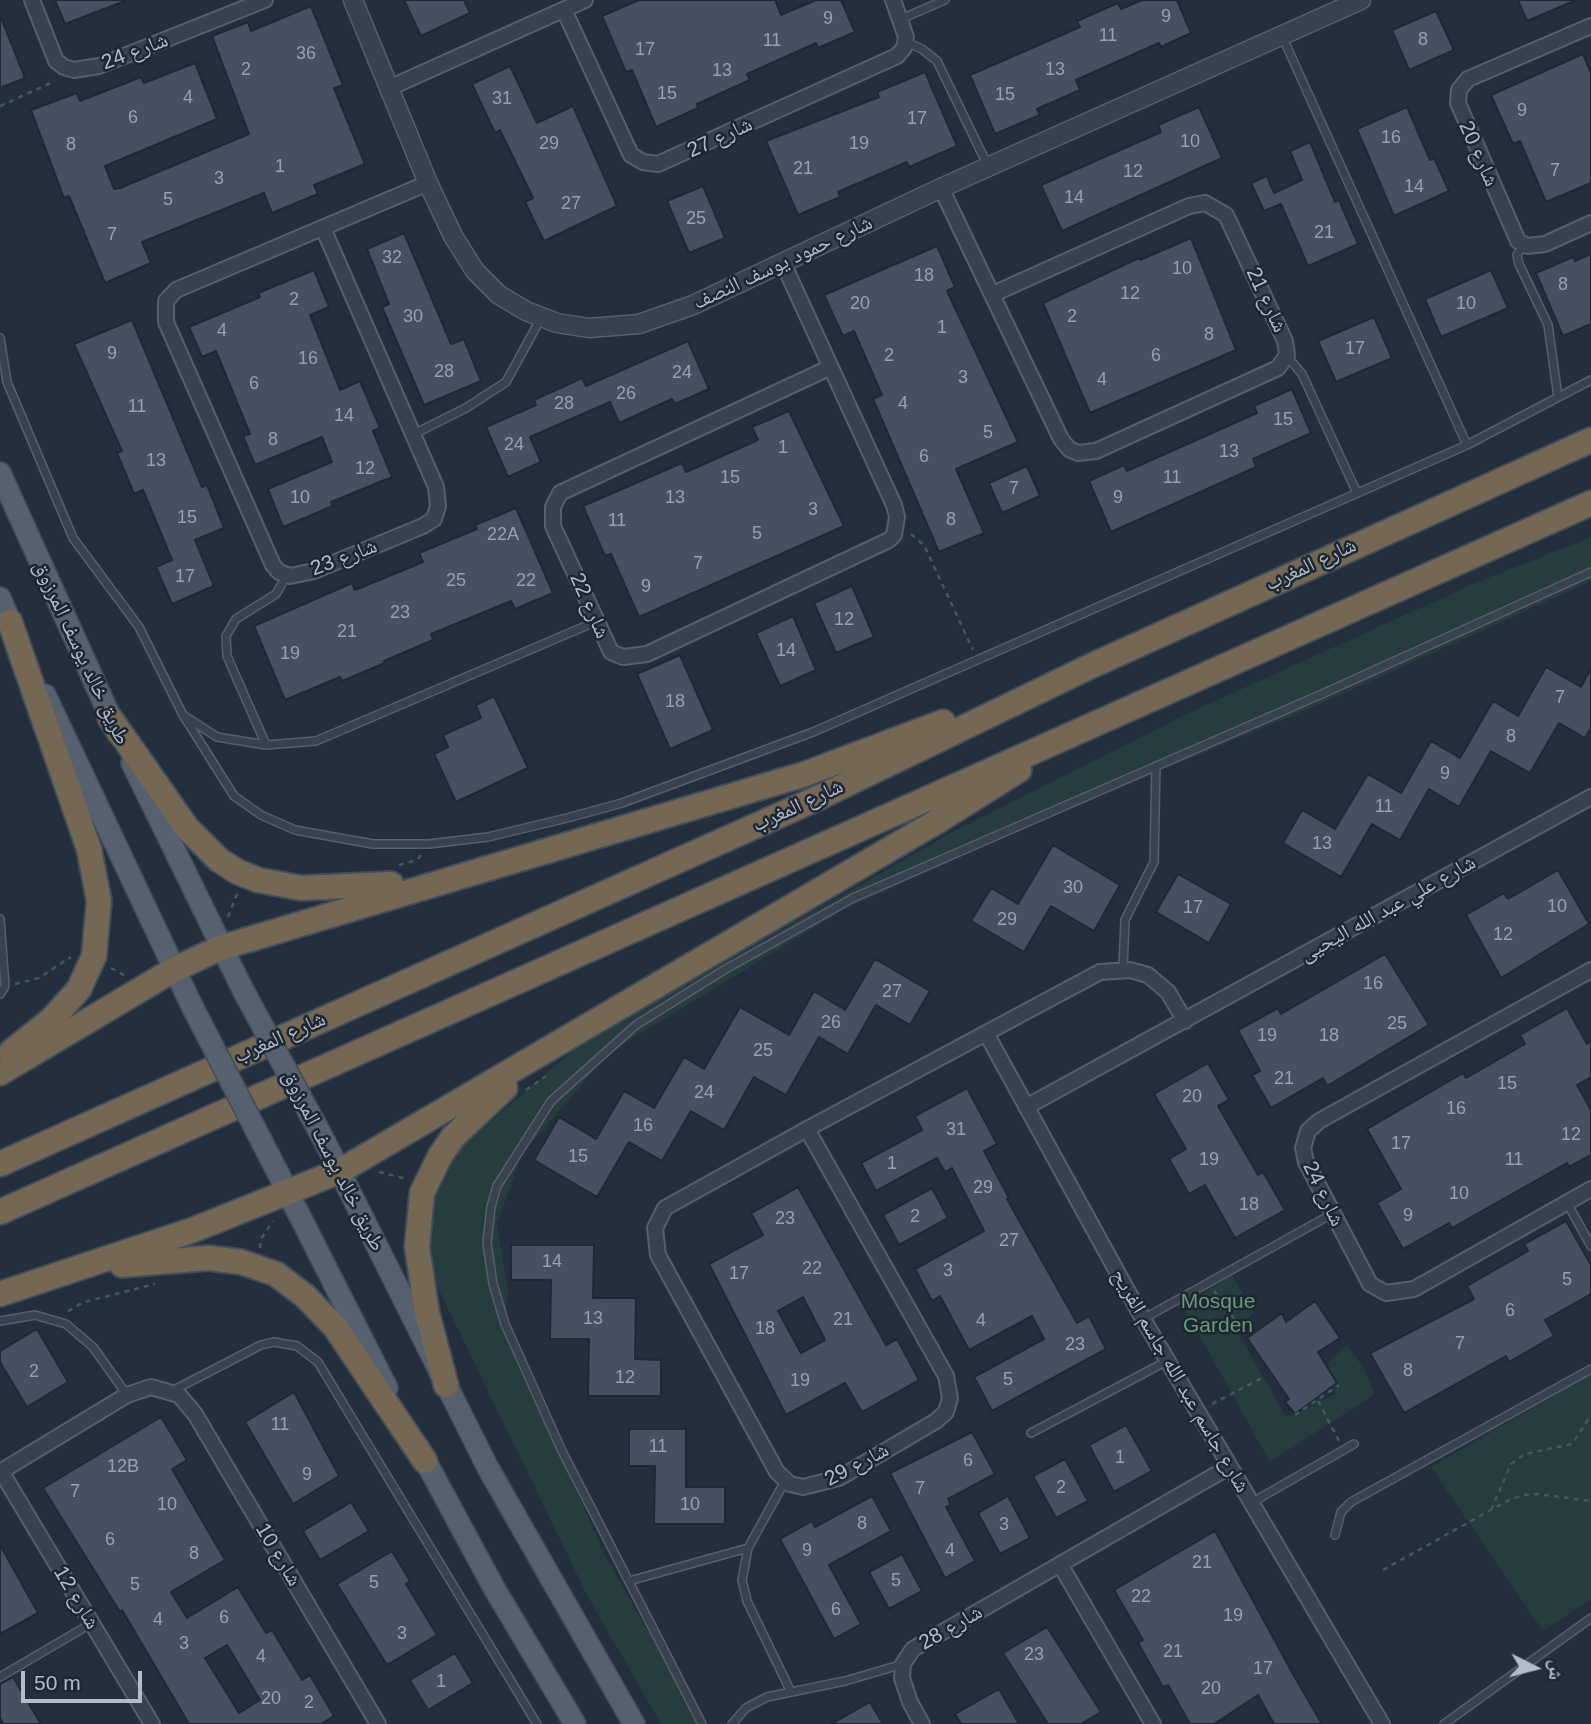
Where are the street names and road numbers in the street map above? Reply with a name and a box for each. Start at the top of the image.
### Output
street label: شارع 24 [98,28,172,76]
street label: شارع 27 [683,112,757,164]
street label: شارع 20 [1452,117,1504,191]
street label: شارع حمود يوسف النصف [689,210,877,316]
street label: شارع 21 [1240,263,1292,337]
street label: شارع المغرب [1262,533,1360,597]
street label: شارع 23 [307,534,381,582]
street label: طريق خالد يوسف المرزوق [27,557,135,749]
street label: شارع 22 [563,569,615,643]
street label: شارع المغرب [749,774,847,838]
street label: شارع علي عبد الله اليحيى [1296,850,1480,968]
street label: شارع المغرب [230,1007,330,1069]
street label: طريق خالد يوسف المرزوق [276,1066,390,1256]
street label: شارع 24 [1297,1157,1349,1231]
street label: شارع جاسم عبد الله جاسم الفريح [1106,1265,1254,1497]
street label: شارع 29 [821,1438,893,1492]
street label: شارع 10 [249,1519,307,1591]
street label: شارع 12 [47,1562,105,1634]
street label: شارع 28 [915,1600,987,1656]

